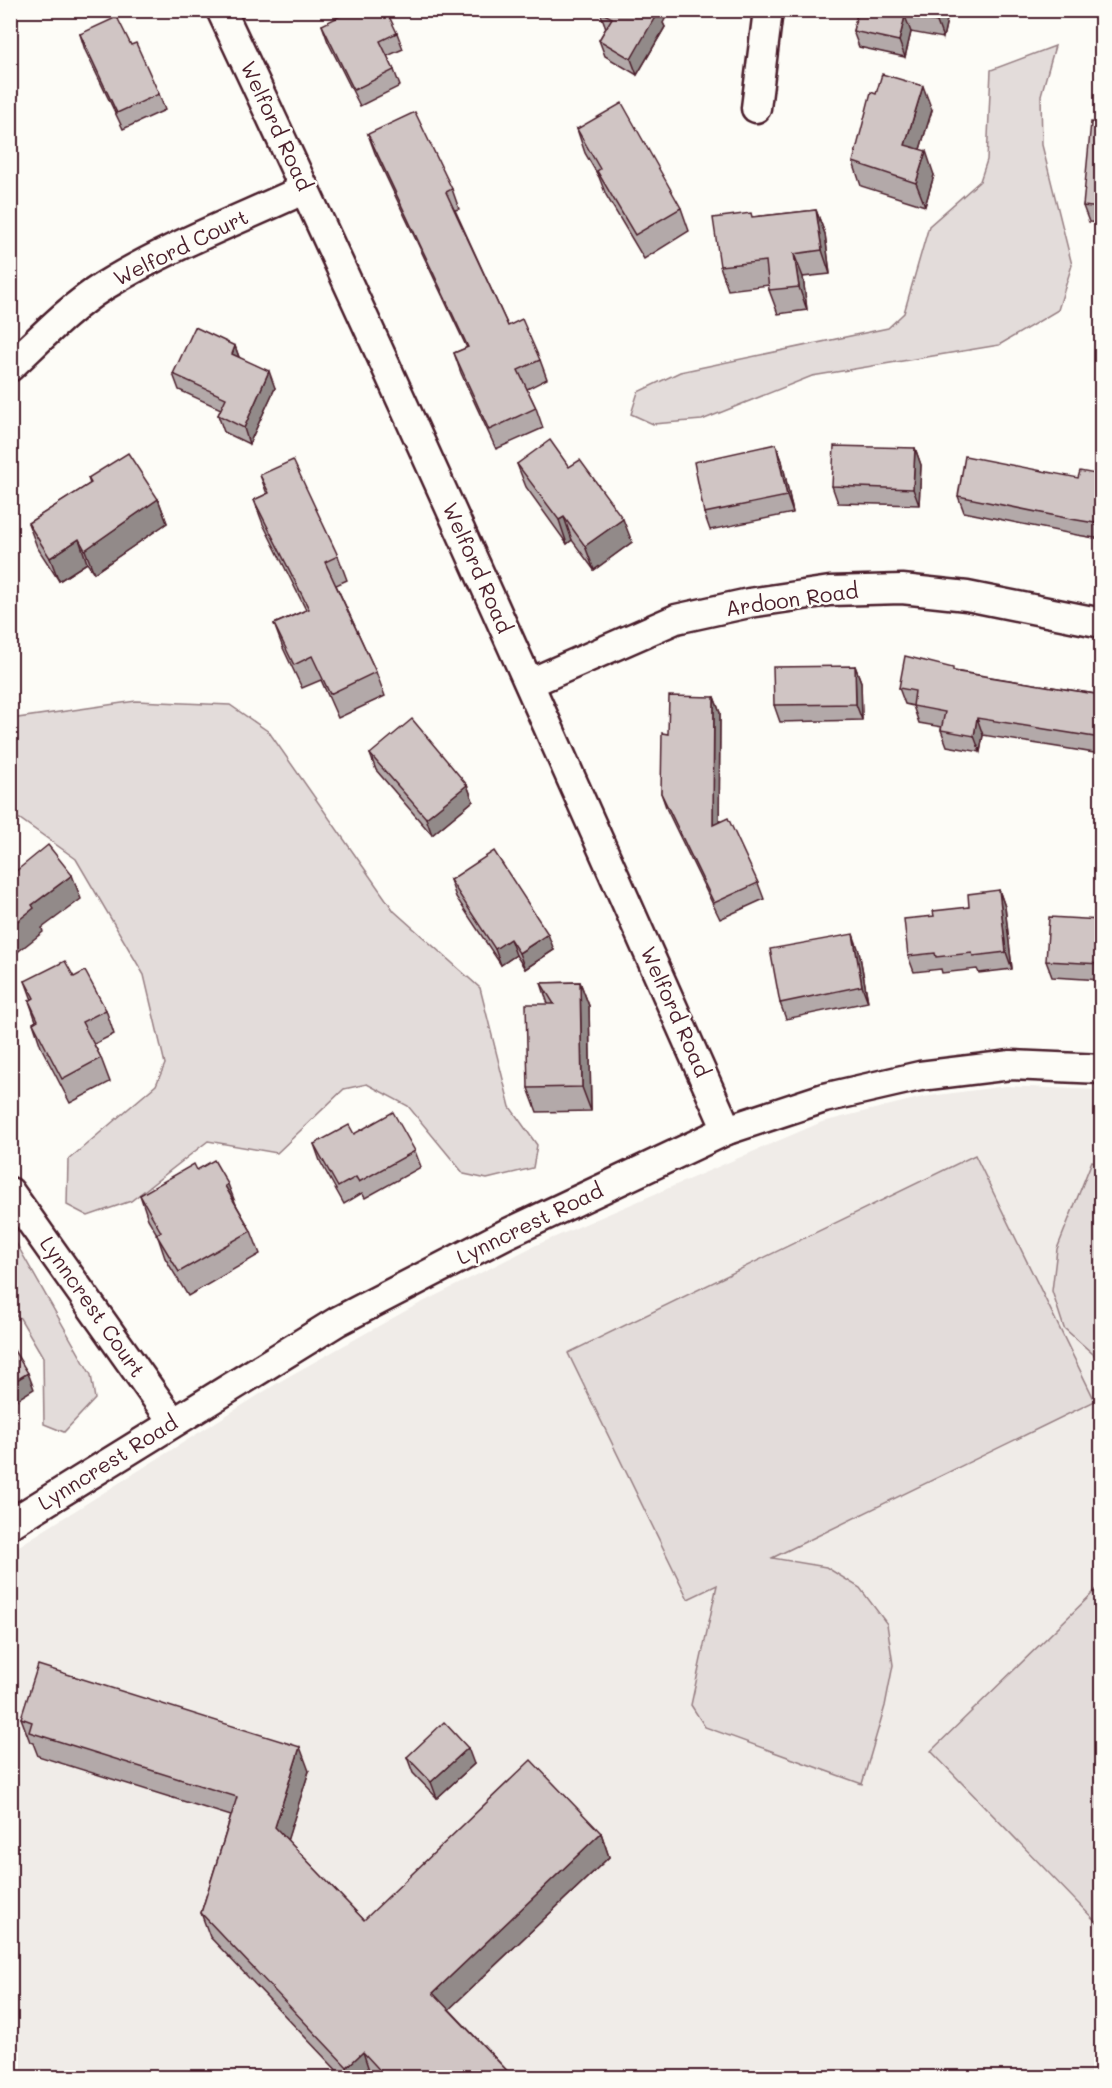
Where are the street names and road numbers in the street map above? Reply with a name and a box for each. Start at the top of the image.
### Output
street label: Welford Road [235,56,319,195]
street label: Welford Court [109,202,252,291]
street label: Welford Road [438,498,519,637]
street label: Ardoon Road [724,576,860,621]
street label: Welford Road [636,942,717,1081]
street label: Lynncrest Road [452,1176,607,1270]
street label: Lynncrest Court [35,1230,152,1382]
street label: Lynncrest Road [32,1408,182,1515]

